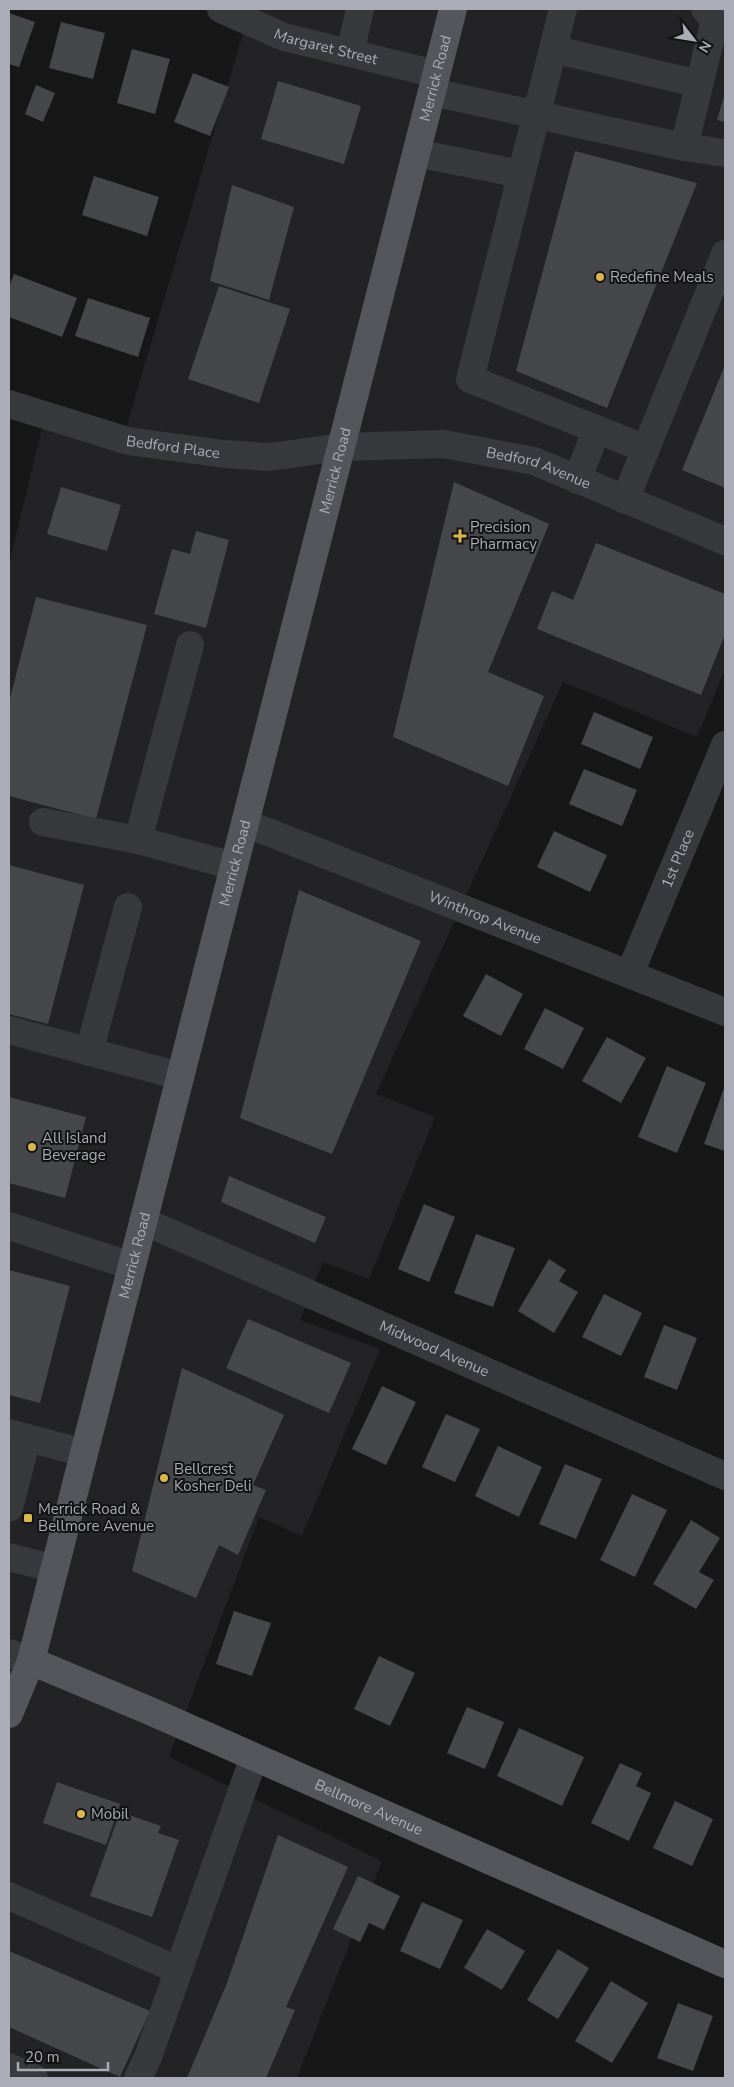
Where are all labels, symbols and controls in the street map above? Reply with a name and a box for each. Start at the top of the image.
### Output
north arrow [669,15,719,65]
street label: Margaret Street [271,24,381,70]
street label: Merrick Road [415,33,456,123]
text: N [694,37,716,56]
place label: Redefine Meals [610,267,714,287]
marker: Redefine Meals [594,271,606,283]
street label: Merrick Road [314,425,356,516]
street label: Bedford Place [125,431,221,463]
street label: Bedford Avenue [485,442,594,494]
place label: Precision Pharmacy [470,517,537,554]
marker: Precision Pharmacy [454,530,466,542]
street label: Merrick Road [214,818,255,908]
street label: 1st Place [657,826,699,891]
street label: Winthrop Avenue [426,886,544,949]
place label: All Island Beverage [42,1128,106,1165]
marker: All Island Beverage [26,1141,38,1153]
street label: Merrick Road [114,1210,155,1301]
street label: Midwood Avenue [376,1316,492,1381]
place label: Bellcrest Kosher Deli [174,1459,252,1496]
marker: Bellcrest Kosher Deli [158,1472,170,1484]
place label: Merrick Road & Bellmore Avenue [38,1499,154,1536]
marker: Merrick Road & Bellmore Avenue [22,1512,34,1524]
street label: Bellmore Avenue [311,1775,426,1840]
place label: Mobil [91,1804,129,1824]
marker: Mobil [75,1808,87,1820]
scale bar [18,2040,108,2072]
text: 20 m [25,2047,60,2067]

